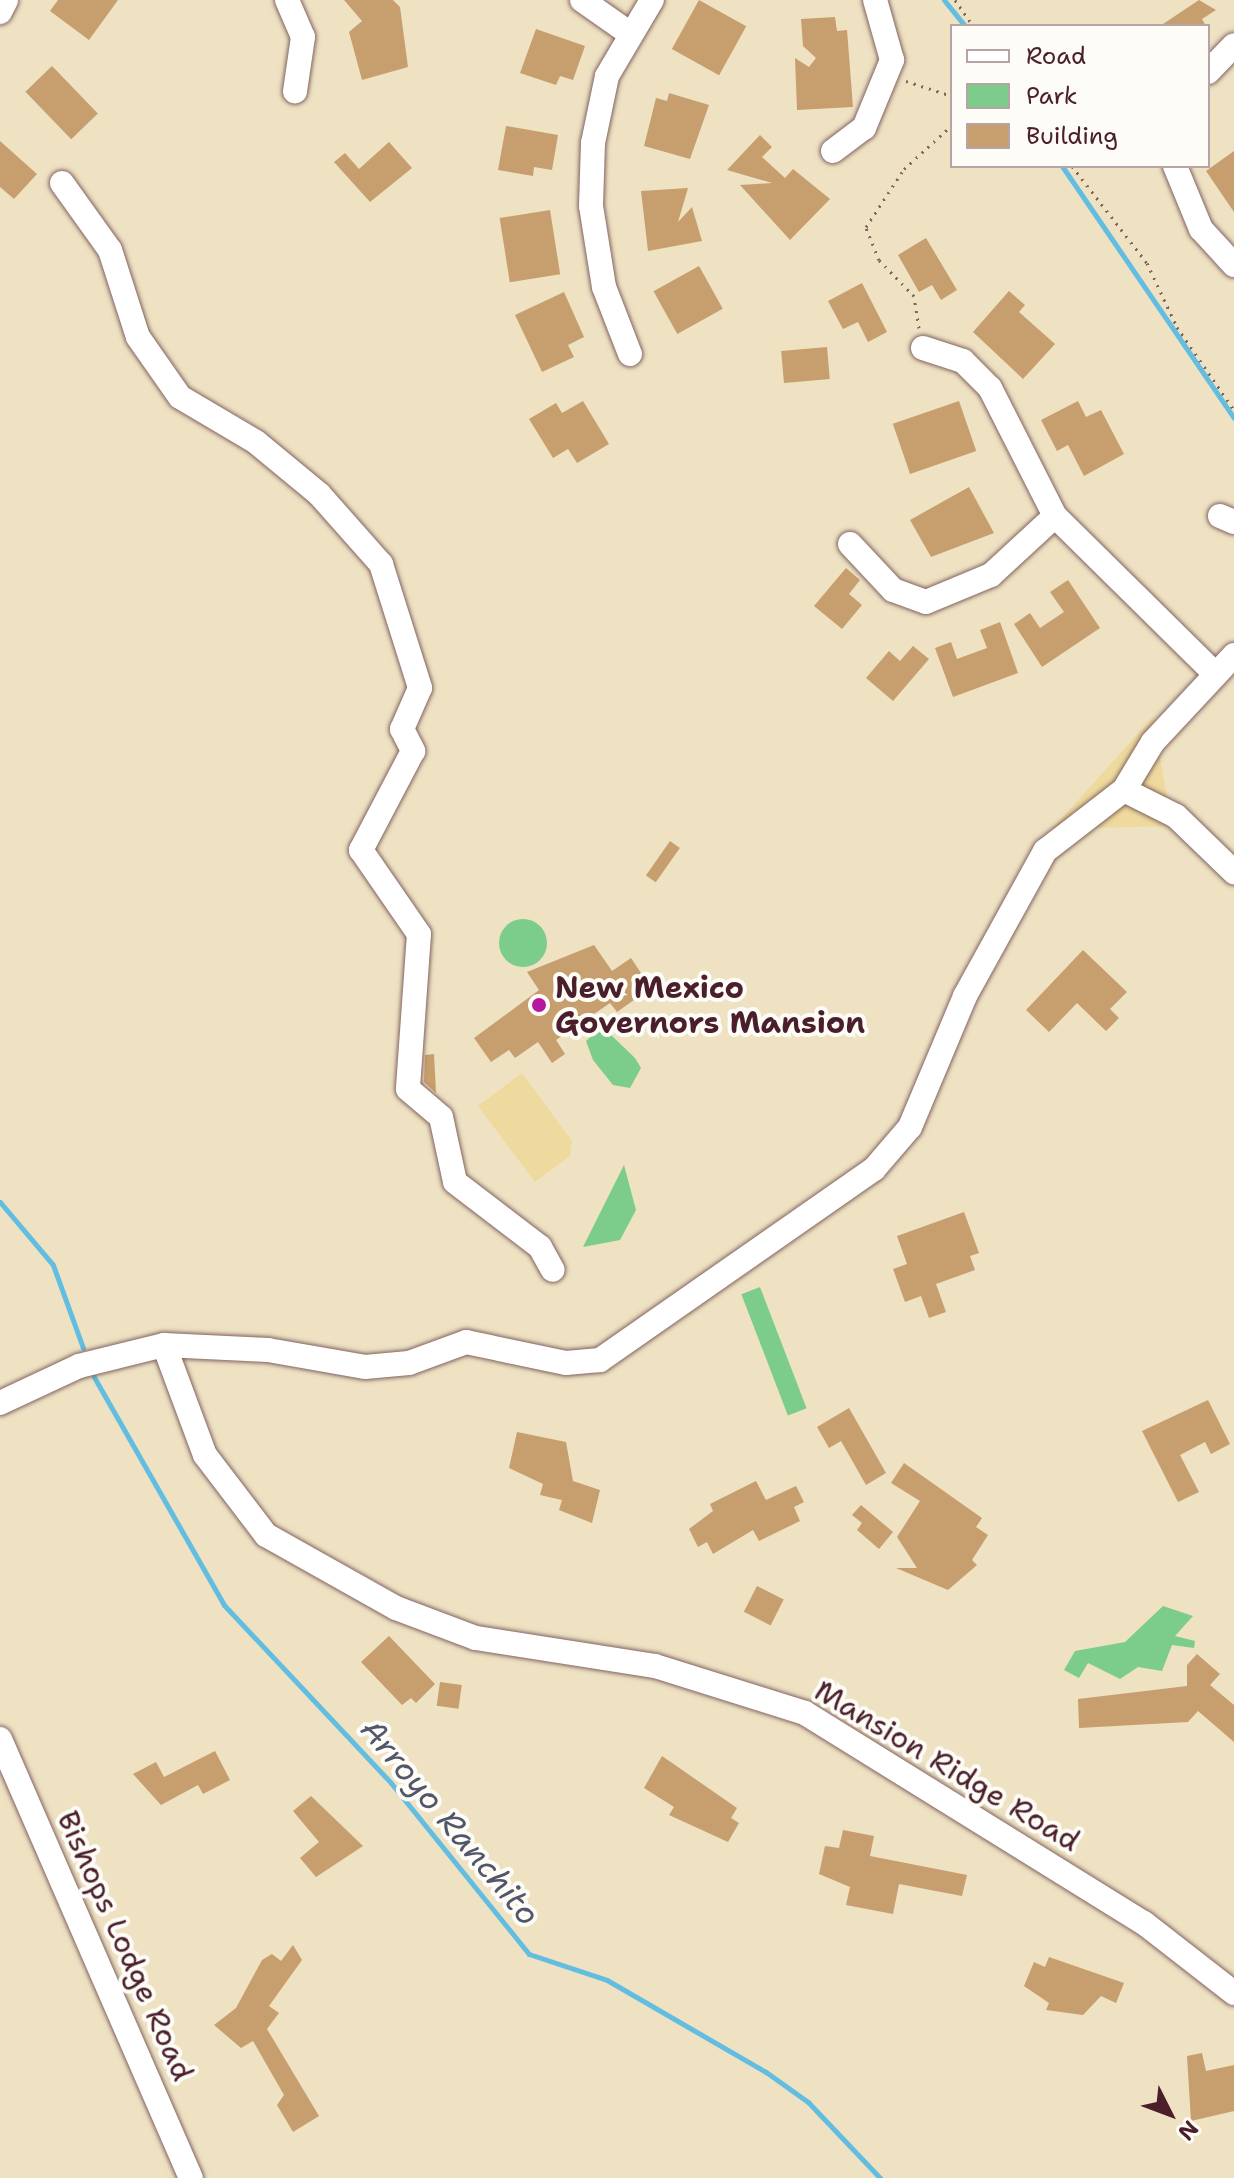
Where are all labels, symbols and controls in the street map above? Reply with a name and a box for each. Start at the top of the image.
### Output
legend [950,24,1210,168]
text: Road [1026,40,1086,72]
text: Park [1026,80,1078,112]
text: Building [1026,120,1118,152]
place label: New Mexico Governors Mansion [555,970,865,1040]
marker: New Mexico Governors Mansion [530,996,548,1014]
street label: Mansion Ridge Road [808,1673,1086,1859]
water label: Arroyo Ranchito [352,1711,548,1933]
street label: Bishops Lodge Road [49,1806,201,2086]
north arrow [1130,2074,1210,2154]
text: N [1172,2114,1205,2147]

